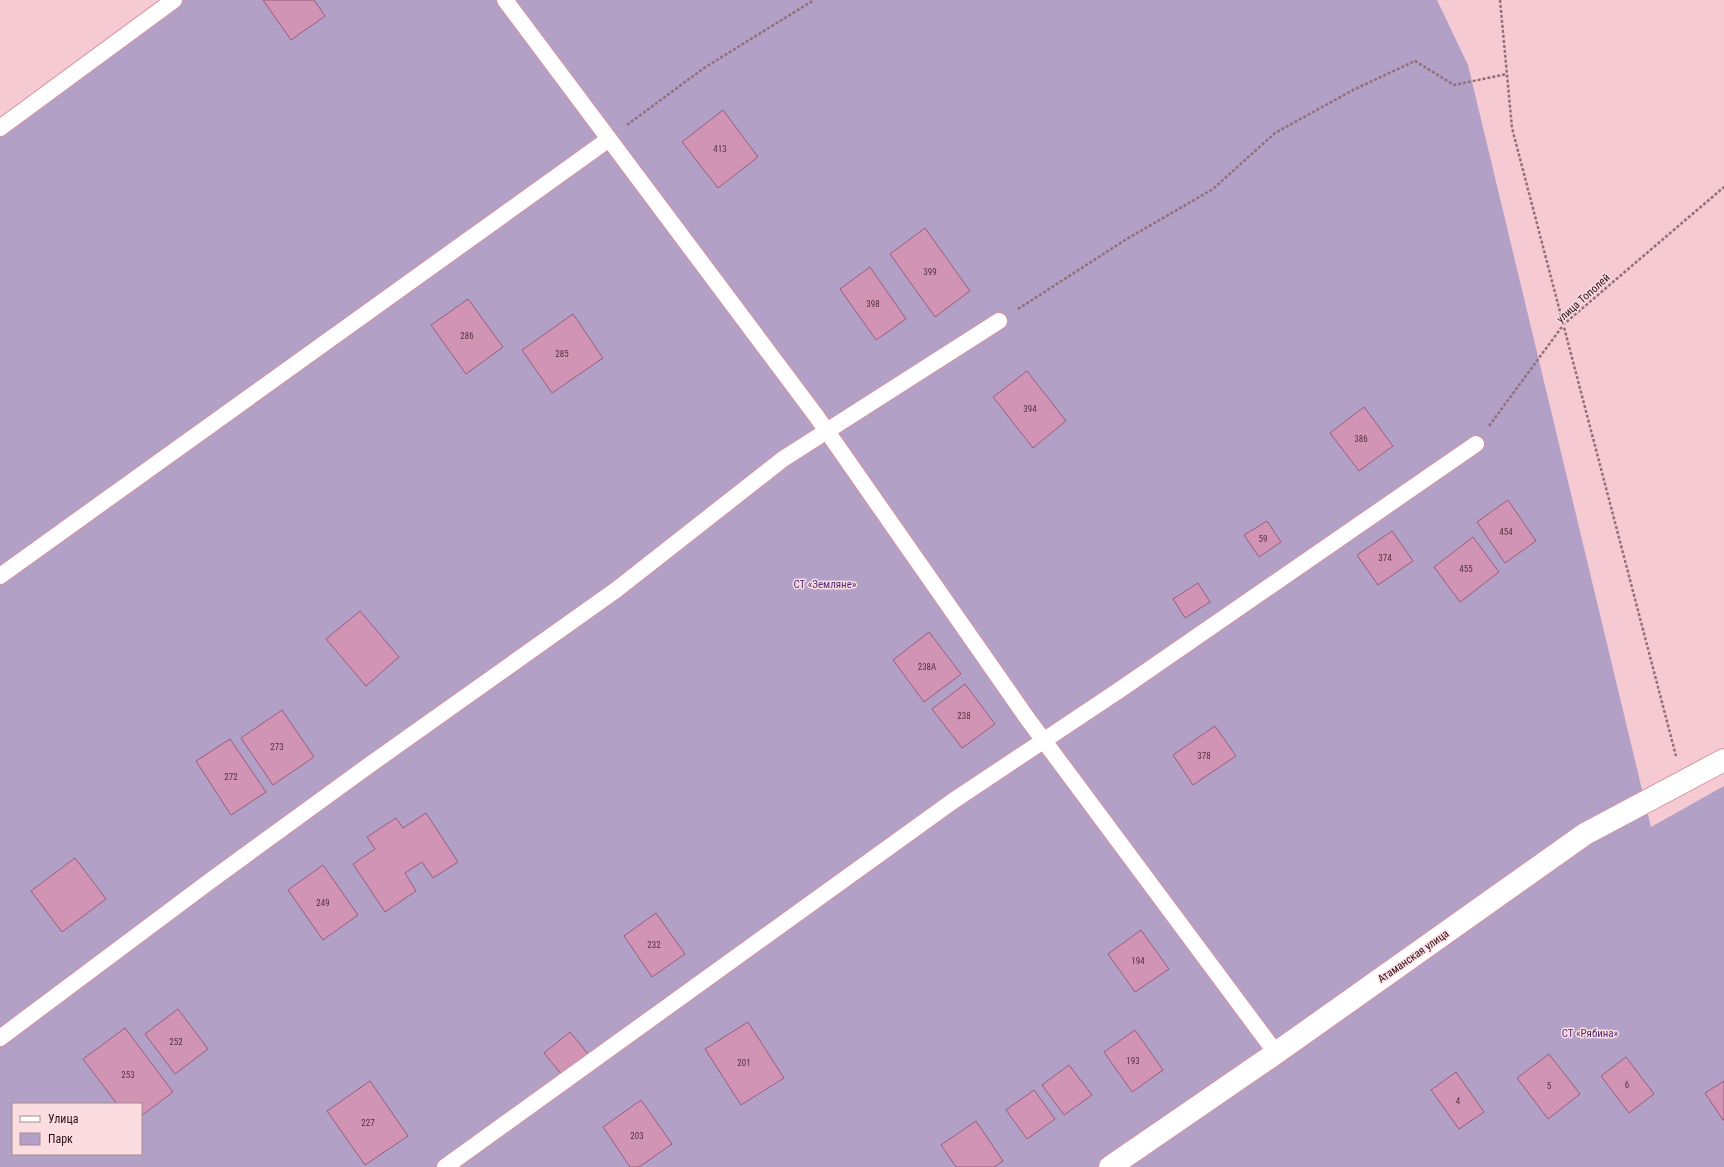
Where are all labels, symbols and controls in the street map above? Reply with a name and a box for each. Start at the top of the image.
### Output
house number: 413 [713,144,727,154]
house number: 399 [923,267,937,277]
street label: улица Тополей [1554,271,1613,326]
house number: 398 [866,299,880,309]
house number: 286 [460,331,474,341]
house number: 285 [555,349,569,359]
house number: 394 [1023,404,1037,414]
house number: 386 [1354,434,1368,444]
house number: 454 [1499,527,1513,537]
house number: 59 [1259,534,1267,544]
house number: 374 [1378,553,1392,563]
house number: 455 [1459,564,1473,574]
park label: СТ «Земляне» [794,578,857,591]
house number: 238А [918,662,936,672]
house number: 238 [957,711,971,721]
house number: 273 [270,742,284,752]
house number: 378 [1197,751,1211,761]
house number: 272 [224,772,238,782]
house number: 249 [316,898,330,908]
street label: Атаманская улица [1375,927,1451,986]
house number: 232 [647,940,661,950]
house number: 194 [1131,956,1145,966]
park label: СТ «Рябина» [1562,1027,1619,1040]
house number: 252 [169,1037,183,1047]
house number: 193 [1126,1056,1140,1066]
house number: 201 [737,1058,751,1068]
house number: 253 [121,1070,135,1080]
house number: 6 [1625,1080,1629,1090]
house number: 5 [1547,1081,1552,1091]
house number: 4 [1456,1096,1461,1106]
legend [12,1103,142,1155]
text: Улица [48,1112,79,1126]
house number: 227 [361,1118,375,1128]
house number: 203 [630,1131,644,1141]
text: Парк [48,1132,73,1146]

